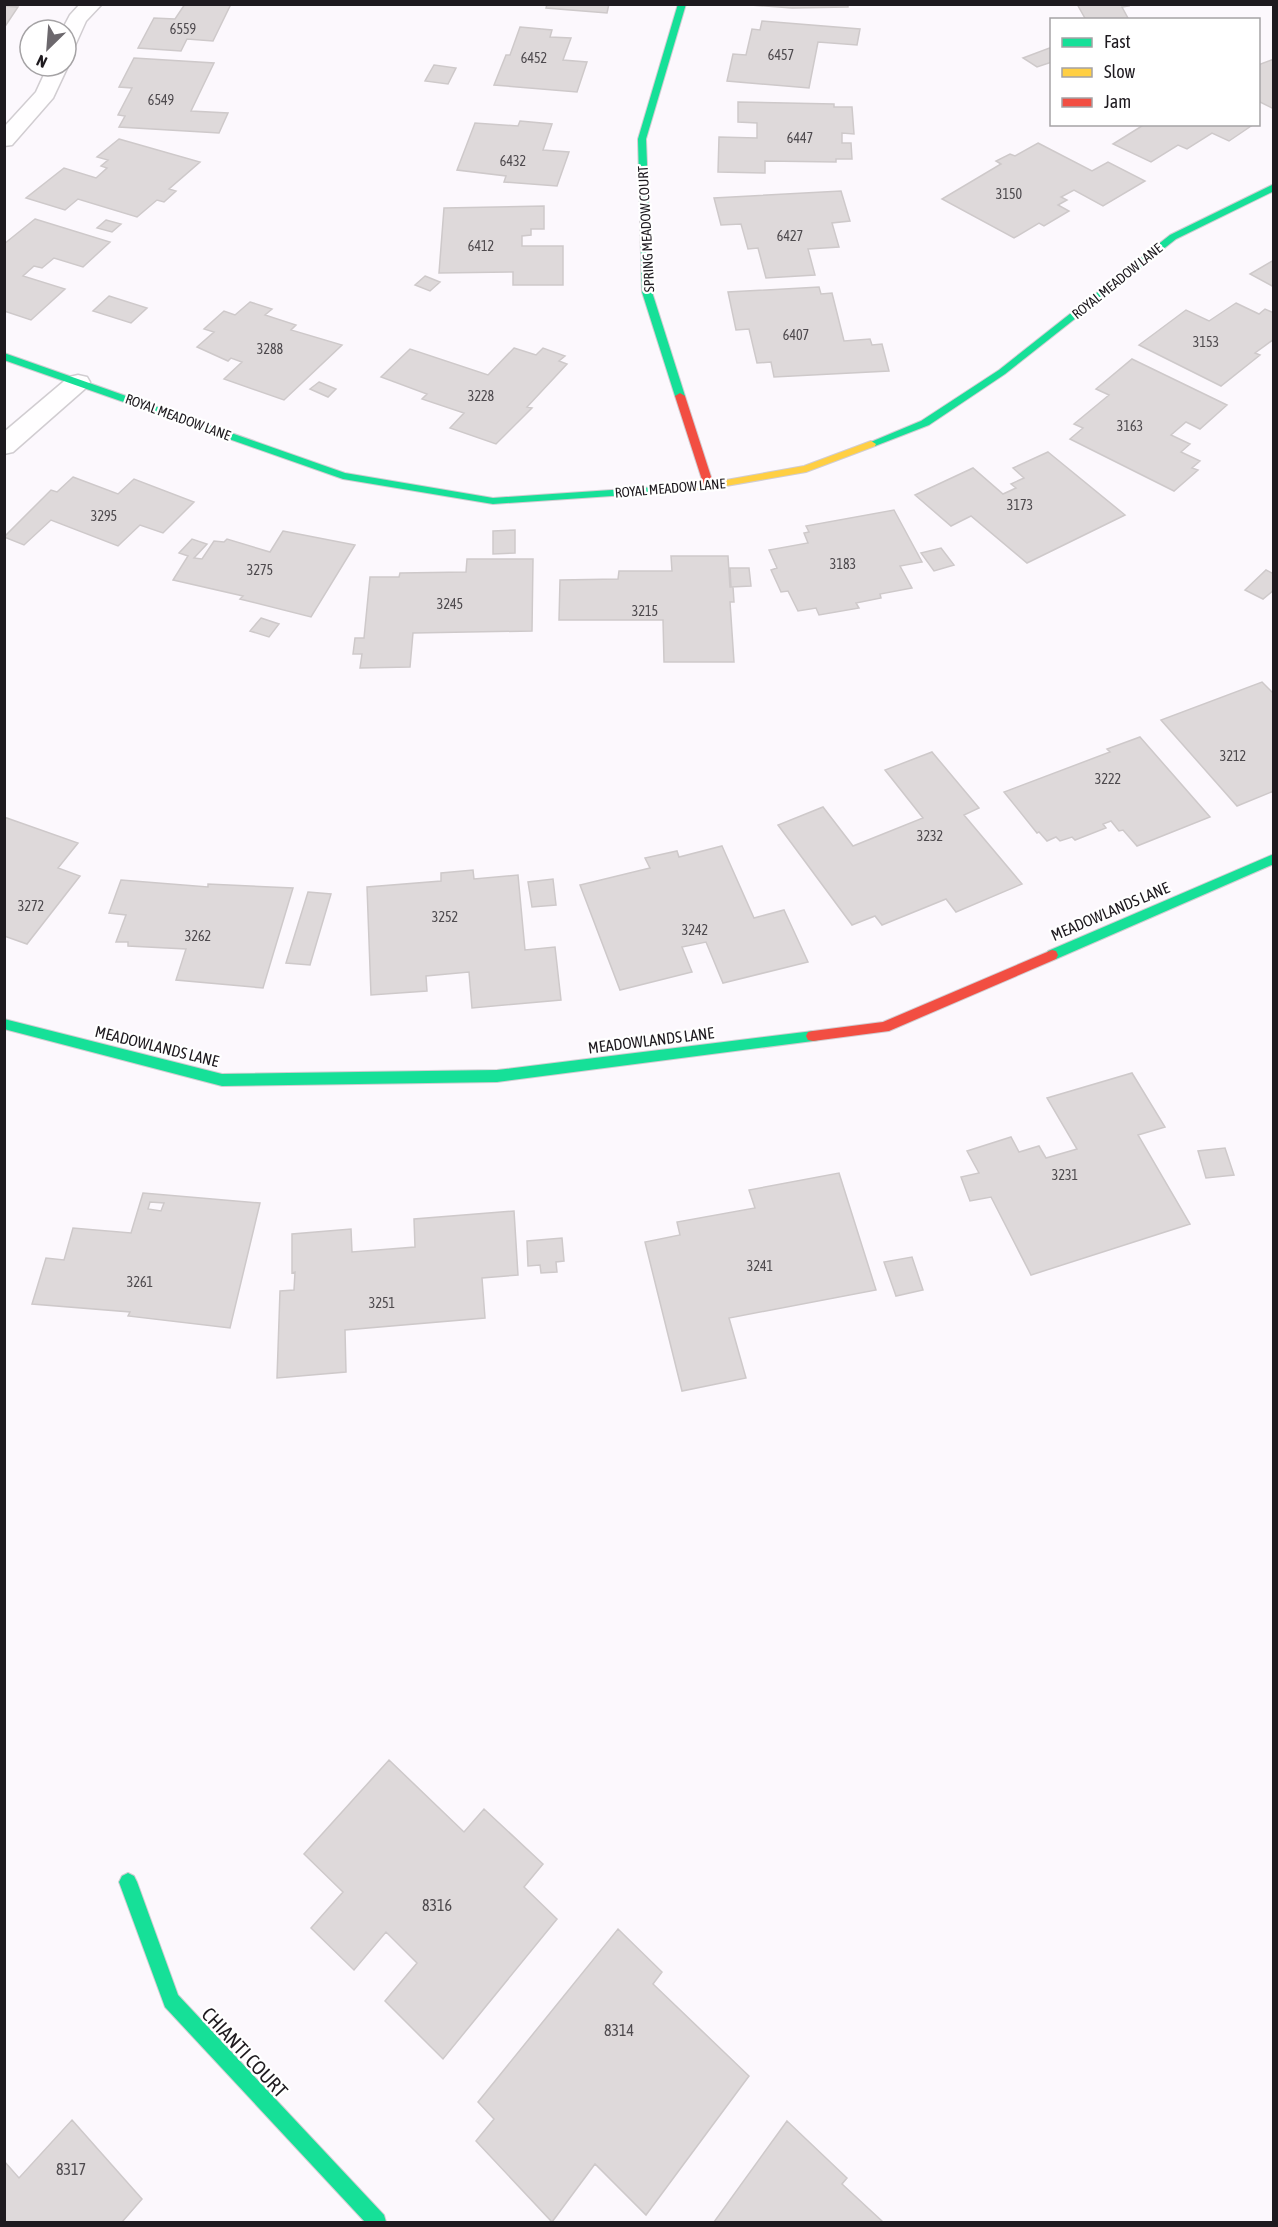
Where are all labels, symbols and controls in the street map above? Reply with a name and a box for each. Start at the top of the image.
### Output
north arrow [18,18,78,78]
legend [1050,18,1260,126]
house number: 6559 [170,21,196,37]
text: Fast [1104,31,1131,52]
house number: 6457 [768,47,794,63]
house number: 6452 [521,50,547,66]
text: N [34,51,50,72]
text: Slow [1104,61,1135,82]
text: Jam [1104,91,1131,112]
house number: 6549 [148,92,174,108]
house number: 6447 [787,130,813,146]
house number: 6432 [500,153,526,169]
street label: SPRING MEADOW COURT [635,165,657,293]
house number: 3150 [996,186,1023,202]
house number: 6427 [777,228,803,244]
house number: 6412 [468,238,494,254]
street label: ROYAL MEADOW LANE [1069,240,1165,322]
house number: 6407 [783,327,809,343]
house number: 3153 [1193,334,1219,350]
house number: 3288 [257,341,284,357]
house number: 3228 [468,388,495,404]
street label: ROYAL MEADOW LANE [123,391,233,444]
house number: 3163 [1117,418,1143,434]
street label: ROYAL MEADOW LANE [614,475,726,501]
house number: 3173 [1007,497,1033,513]
house number: 3295 [91,508,117,524]
house number: 3183 [830,556,856,572]
house number: 3275 [247,562,273,578]
house number: 3245 [437,596,463,612]
house number: 3215 [632,603,658,619]
house number: 3212 [1220,748,1246,764]
house number: 3222 [1095,771,1121,787]
house number: 3232 [917,828,943,844]
street label: MEADOWLANDS LANE [1048,878,1172,944]
house number: 3272 [18,898,44,914]
house number: 3252 [432,909,458,925]
house number: 3242 [682,922,708,938]
house number: 3262 [185,928,211,944]
street label: MEADOWLANDS LANE [93,1022,221,1070]
street label: MEADOWLANDS LANE [587,1023,715,1057]
house number: 3231 [1052,1167,1078,1183]
house number: 3241 [747,1258,773,1274]
house number: 3261 [127,1274,153,1290]
house number: 3251 [369,1295,395,1311]
house number: 8316 [422,1896,452,1914]
street label: CHIANTI COURT [197,2002,293,2102]
house number: 8314 [604,2021,634,2039]
house number: 8317 [56,2160,86,2178]

